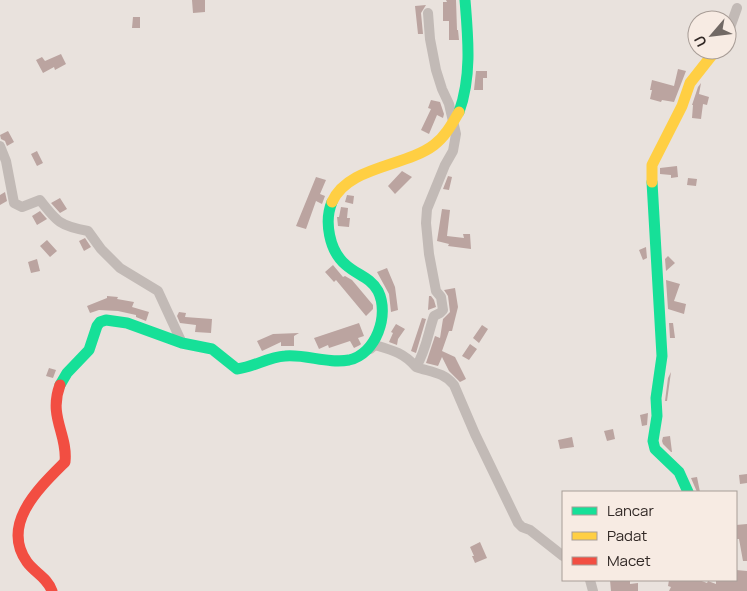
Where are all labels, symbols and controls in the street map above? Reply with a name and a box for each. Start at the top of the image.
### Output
north arrow [687,10,737,60]
text: U [689,32,711,50]
legend [562,491,737,581]
text: Lancar [607,500,654,521]
text: Padat [607,525,647,546]
text: Macet [607,550,651,571]

